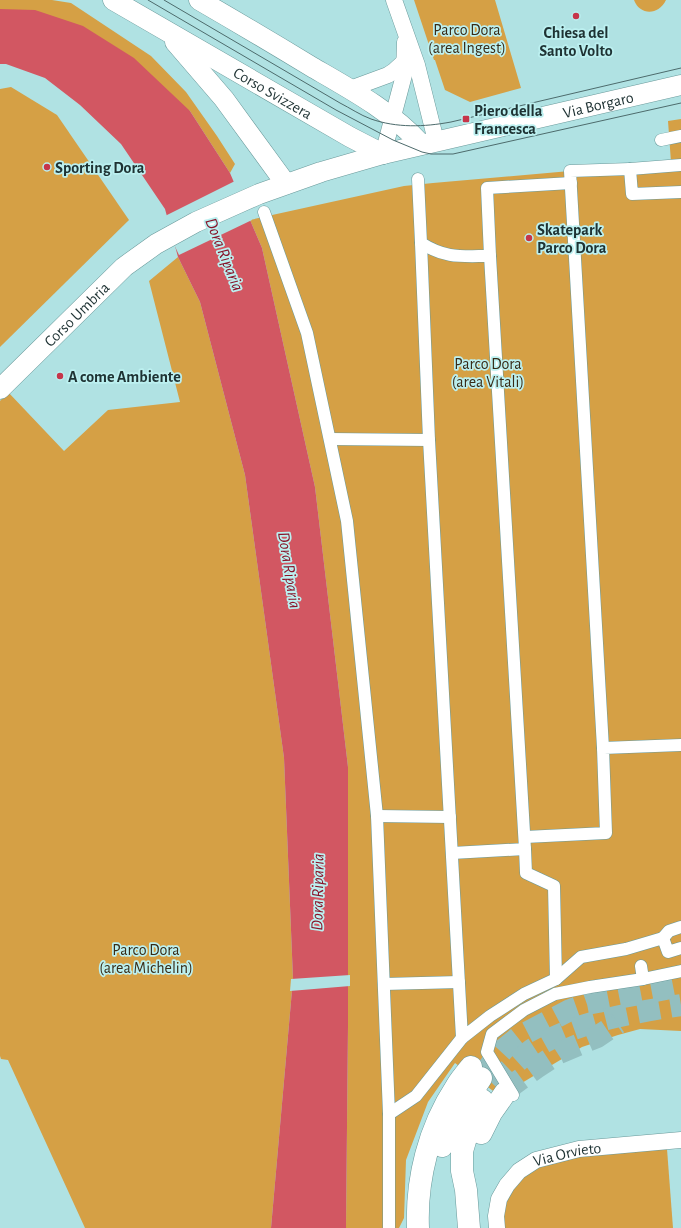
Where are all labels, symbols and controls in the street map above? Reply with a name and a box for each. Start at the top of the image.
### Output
marker: Chiesa del Santo Volto [571,11,581,21]
park label: Parco Dora (area Ingest) [428,22,506,56]
place label: Chiesa del Santo Volto [539,25,613,59]
street label: Corso Svizzera [231,65,315,122]
street label: Via Borgaro [561,89,635,121]
place label: Piero della Francesca [474,103,543,137]
marker: Piero della Francesca [461,114,471,124]
place label: Sporting Dora [55,160,145,176]
marker: Sporting Dora [42,162,52,172]
water label: Dora Riparia [201,215,247,294]
place label: Skatepark Parco Dora [537,222,607,256]
marker: Skatepark Parco Dora [524,233,534,243]
street label: Corso Umbria [41,279,113,350]
park label: Parco Dora (area Vitali) [452,356,524,390]
place label: A come Ambiente [68,369,181,385]
marker: A come Ambiente [55,371,65,381]
water label: Dora Riparia [274,531,304,610]
water label: Dora Riparia [308,853,328,931]
park label: Parco Dora (area Michelin) [99,942,193,976]
street label: Via Orvieto [532,1140,602,1169]

